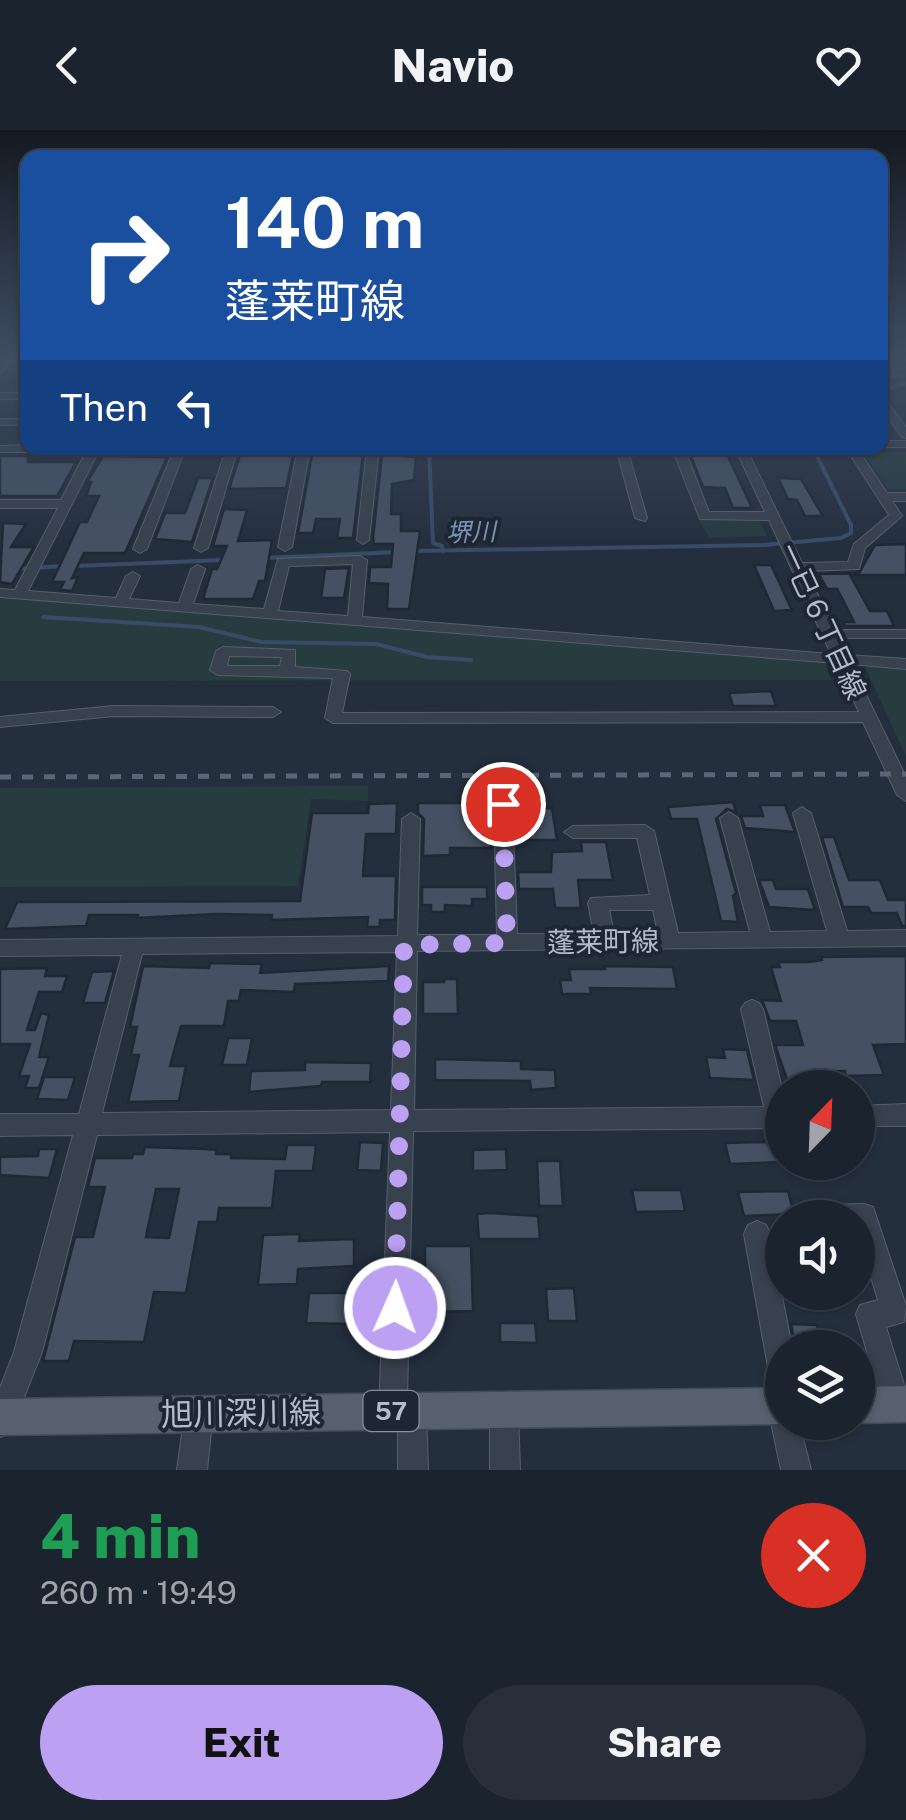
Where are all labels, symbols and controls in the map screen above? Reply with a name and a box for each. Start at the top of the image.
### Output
icon: back [40,38,95,93]
icon: heart [811,38,866,93]
text: Navio [392,39,514,92]
text: 140 m [225,181,424,264]
icon: right [60,190,190,320]
text: 蓬莱町線 [225,274,405,327]
icon: left [168,380,223,435]
text: Then [60,385,148,430]
water label: 堺川 [445,516,499,548]
street label: 一已６丁目線 [773,538,873,704]
pin [461,762,546,847]
icon: arrive [476,777,531,832]
street label: 蓬莱町線 [547,924,659,958]
north arrow [765,1070,875,1180]
map controls [765,1070,875,1440]
button: sound [765,1200,875,1310]
position arrow [343,1256,447,1360]
button: layers [765,1330,875,1440]
road number: 57 [364,1391,418,1431]
street label: 旭川深川線 [161,1393,321,1433]
text: 4 min [40,1501,200,1572]
button: close [761,1503,866,1608]
text: 260 m · 19:49 [40,1574,237,1611]
button: Exit [40,1685,443,1800]
button: Share [463,1685,866,1800]

